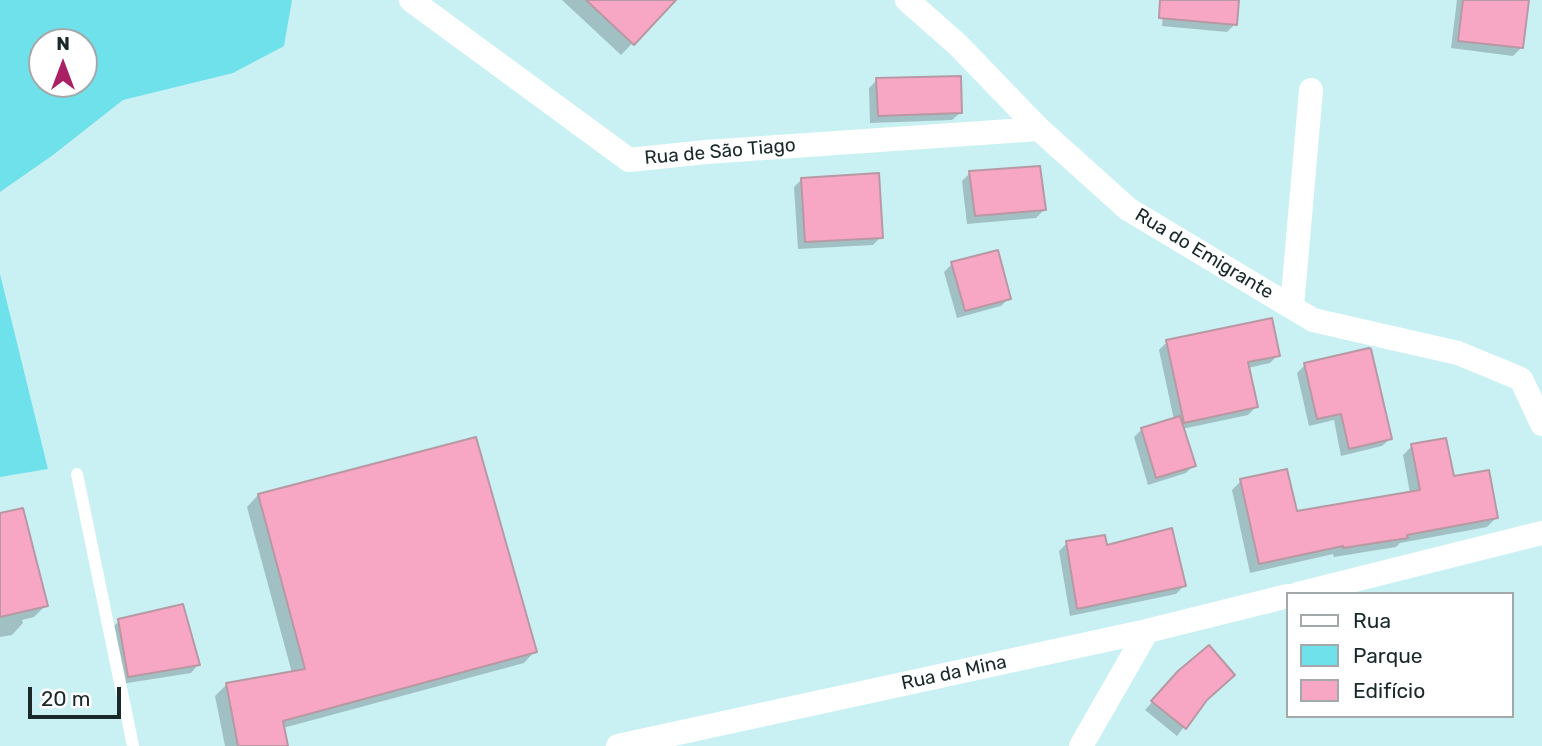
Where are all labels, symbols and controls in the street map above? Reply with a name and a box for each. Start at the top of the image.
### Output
north arrow [28,28,98,98]
text: N [56,32,70,55]
street label: Rua de São Tiago [643,134,797,170]
street label: Rua do Emigrante [1131,204,1277,304]
legend [1286,592,1514,718]
text: Rua [1353,608,1391,633]
text: Parque [1353,643,1423,668]
street label: Rua da Mina [899,651,1009,695]
scale bar [32,672,124,716]
text: Edifício [1353,678,1425,703]
text: 20 m [41,686,90,711]

